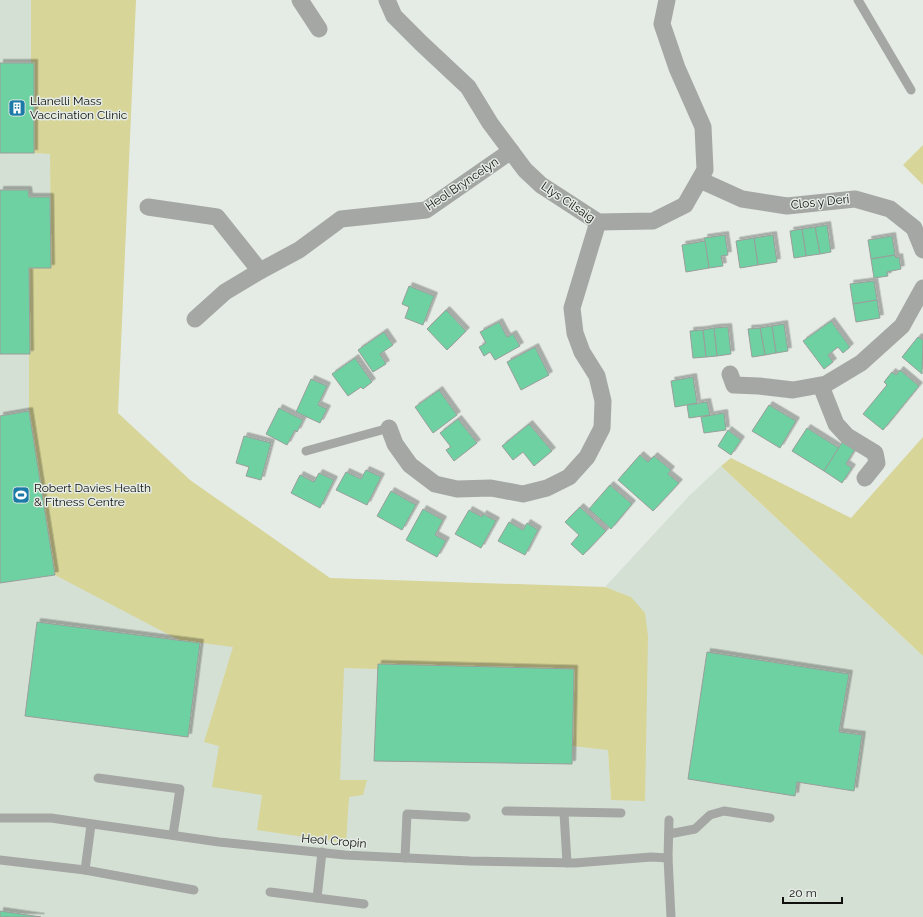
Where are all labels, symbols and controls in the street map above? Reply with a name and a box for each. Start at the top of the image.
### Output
place label: Llanelli Mass Vaccination Clinic [30,94,128,122]
building icon: Llanelli Mass Vaccination Clinic [7,98,27,118]
street label: Heol Bryncelyn [423,155,501,213]
street label: Llys Cilsaig [538,179,598,225]
street label: Clos y Deri [790,192,850,212]
place label: Robert Davies Health & Fitness Centre [34,481,151,509]
sports icon: Robert Davies Health & Fitness Centre [11,485,31,505]
street label: Heol Cropin [301,831,367,851]
scale bar [783,879,842,905]
text: 20 m [789,886,817,900]

